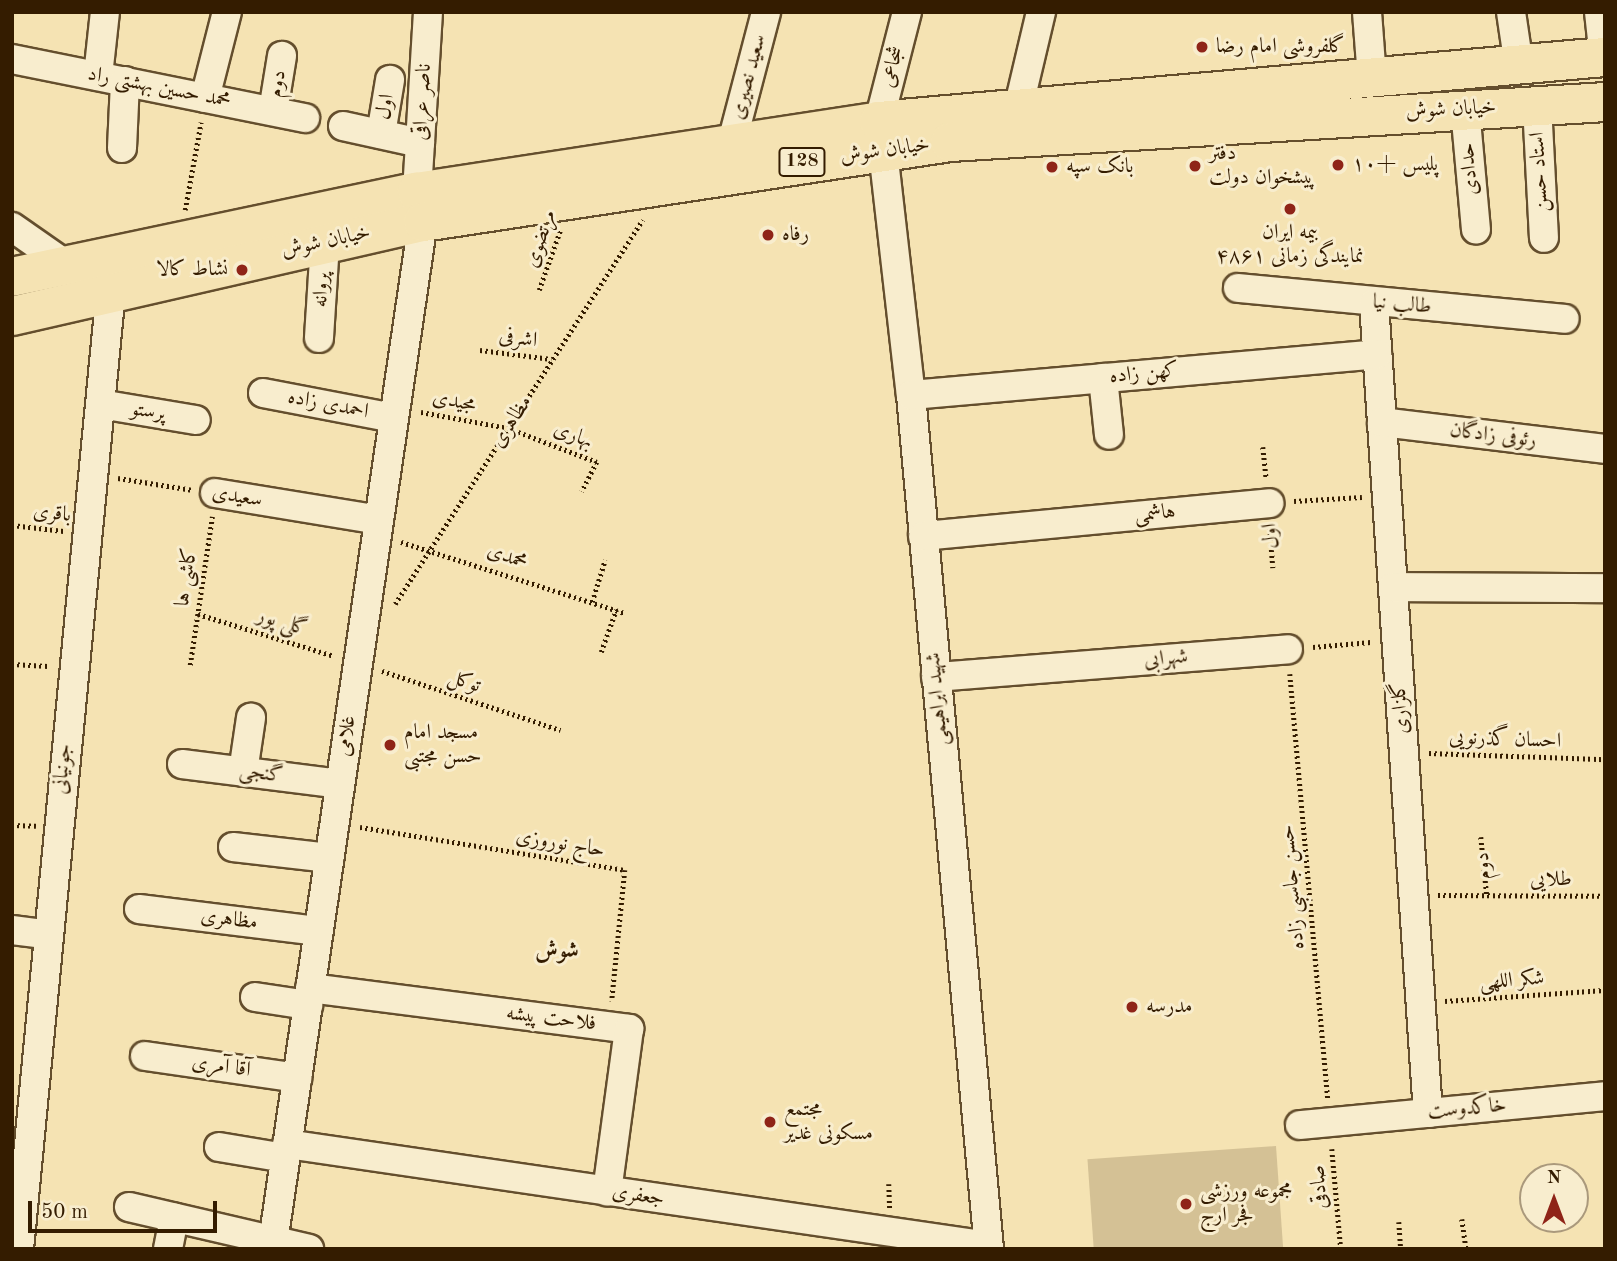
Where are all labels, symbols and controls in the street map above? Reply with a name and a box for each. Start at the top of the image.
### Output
street label: سعید نصیری [726,32,772,122]
place label: گلفروشی امام رضا [1216,34,1345,60]
marker: گلفروشی امام رضا [1194,39,1210,55]
street label: شجاعی [876,44,910,90]
street label: محمد حسین بهشتی راد [85,62,233,114]
street label: ناصر عراقی [408,63,438,141]
street label: دوم [263,69,293,99]
street label: اول [371,92,401,122]
street label: خیابان شوش [1405,95,1497,125]
street label: استاد حسن [1525,131,1555,213]
street label: خیابان شوش [838,132,932,170]
place label: دفتر پیشخوان دولت [1209,141,1315,191]
street label: حدادی [1455,142,1485,196]
road number: 128 [778,146,826,178]
place label: پلیس +۱۰ [1352,152,1438,178]
place label: بانک سپه [1066,154,1133,180]
marker: پلیس +۱۰ [1330,157,1346,173]
marker: دفتر پیشخوان دولت [1187,158,1203,174]
marker: بانک سپه [1044,159,1060,175]
marker: بیمه ایران نمایندگی زمانی ۴۸۶۱ [1282,201,1298,217]
street label: مرتضوی [519,207,563,271]
street label: خیابان شوش [279,220,373,264]
place label: بیمه ایران نمایندگی زمانی ۴۸۶۱ [1216,220,1364,270]
place label: رفاه [782,222,809,248]
marker: رفاه [760,227,776,243]
place label: نشاط کالا [156,257,228,283]
marker: نشاط کالا [234,262,250,278]
street label: پروانه [309,272,335,308]
street label: طالب نیا [1372,290,1432,320]
street label: اشرفی [497,324,539,354]
street label: کهن زاده [1108,358,1180,390]
street label: احمدی زاده [285,385,371,425]
street label: مجیدی [430,386,478,418]
street label: مظاهری [486,391,538,453]
street label: پرستو [129,397,167,427]
street label: بهاری [550,417,596,455]
street label: رئوفی زادگان [1448,418,1538,454]
street label: سعیدی [210,481,264,513]
street label: باقری [32,499,72,529]
street label: هاشمی [1133,500,1177,528]
street label: اول [1258,522,1284,550]
street label: محمدی [483,538,531,576]
street label: کاشی ها [170,546,204,608]
street label: گلی پور [254,603,310,643]
street label: شهرابی [1143,645,1189,673]
street label: شهید ابراهیمی [921,651,955,747]
street label: توکل [444,665,484,699]
street label: گلزاری [1387,681,1415,735]
street label: غلامی [332,714,362,758]
place label: مسجد امام حسن مجتبی [404,720,482,770]
street label: احسان گذرنویی [1448,725,1562,755]
marker: مسجد امام حسن مجتبی [382,737,398,753]
street label: جونیانی [48,743,78,795]
street label: گنجی [238,759,284,789]
street label: حسن جاسبی زاده [1275,824,1311,950]
street label: حاج نوروزی [514,825,606,863]
street label: دوم [1470,851,1498,881]
street label: طلایی [1530,867,1572,893]
street label: مظاهری [199,904,259,936]
district label: شوش [535,937,579,965]
street label: شکر اللهی [1479,966,1545,996]
place label: مدرسه [1146,994,1192,1020]
marker: مدرسه [1124,999,1140,1015]
street label: فلاحت پیشه [505,1001,597,1037]
street label: آقا آمری [190,1050,252,1084]
street label: خاکدوست [1427,1093,1507,1125]
place label: مجتمع مسکونی غدیر [784,1097,873,1147]
marker: مجتمع مسکونی غدیر [762,1114,778,1130]
north arrow [1519,1163,1589,1233]
street label: صادقی [1306,1164,1334,1210]
text: N [1547,1169,1561,1188]
place label: مجموعه ورزشی فجر ارج [1200,1179,1292,1229]
street label: جعفری [610,1180,666,1212]
scale bar [32,1188,220,1232]
marker: مجموعه ورزشی فجر ارج [1178,1196,1194,1212]
text: 50 m [41,1202,88,1223]

